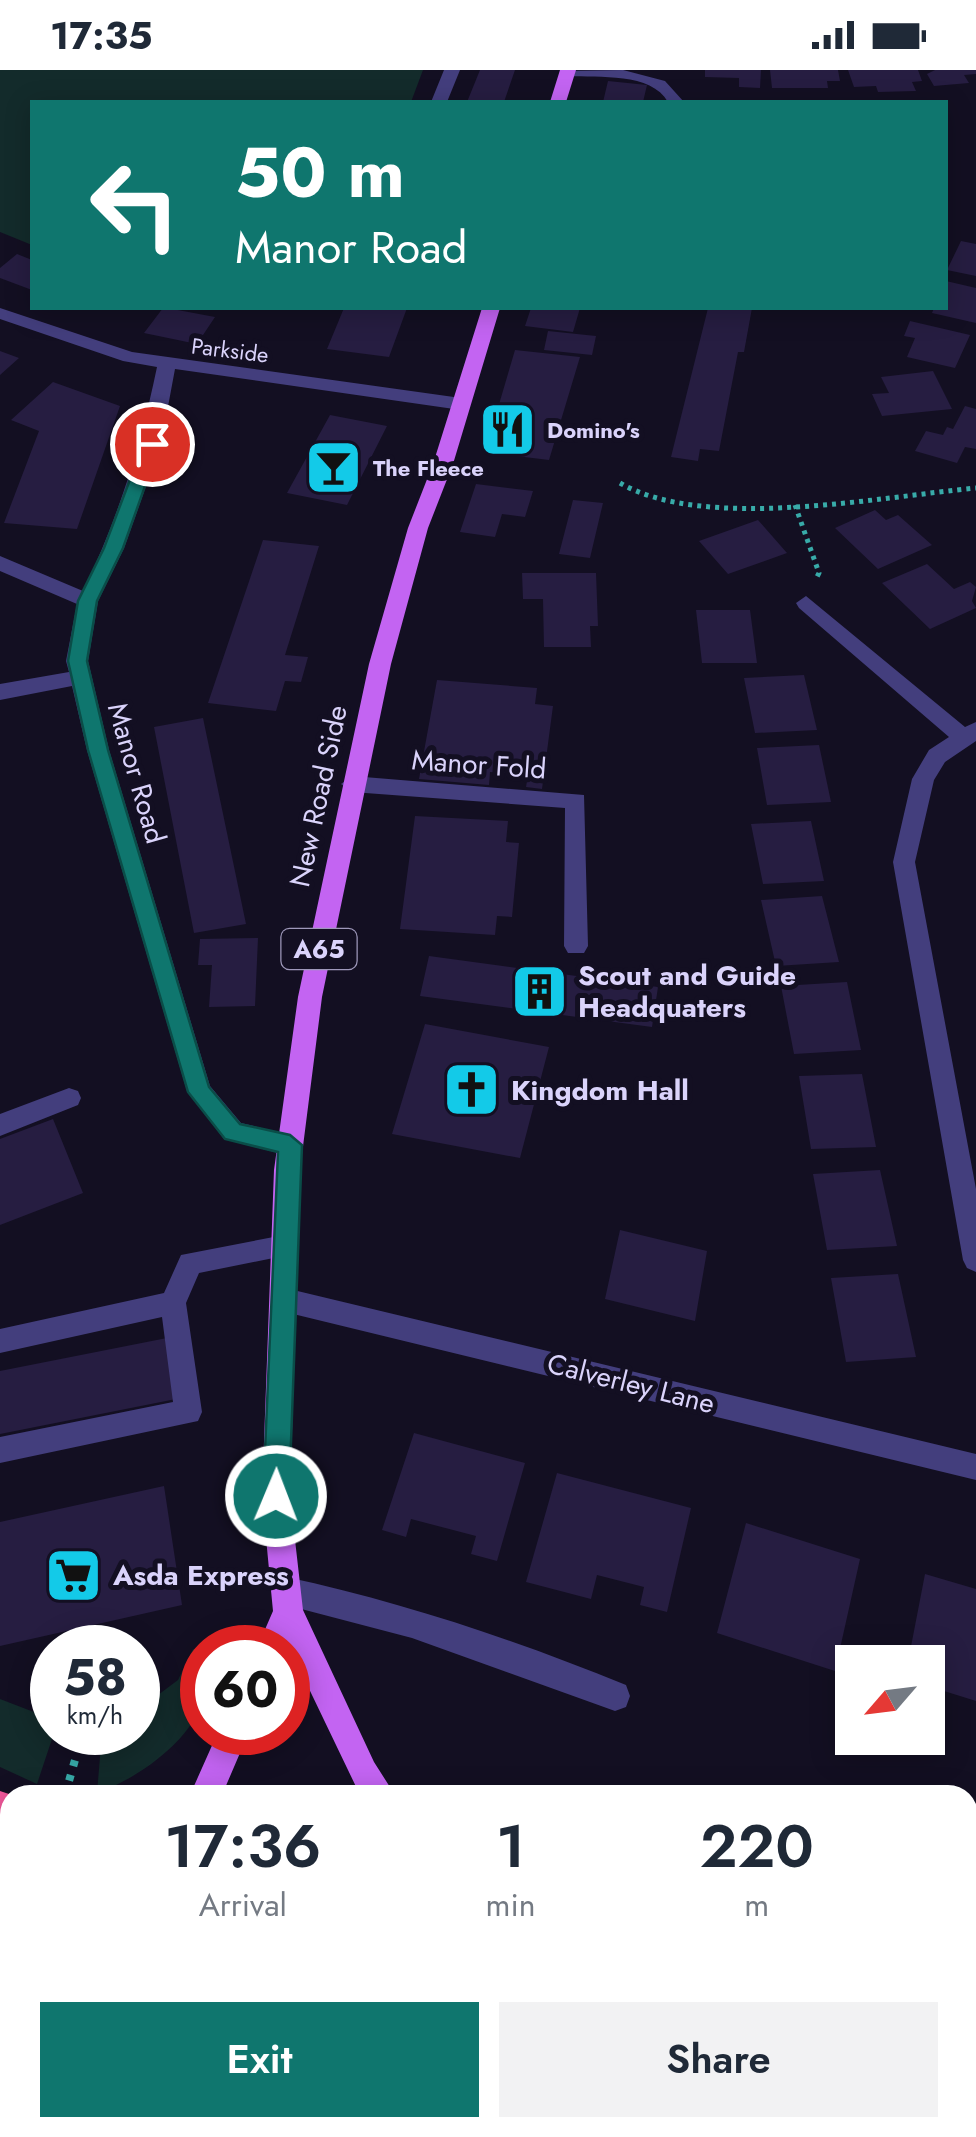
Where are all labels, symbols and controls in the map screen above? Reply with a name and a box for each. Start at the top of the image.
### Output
text: 17:35 [50,8,153,63]
text: 50 m [235,122,405,223]
icon: left [70,140,200,270]
text: Manor Road [235,215,467,280]
street label: Parkside [190,329,270,371]
restaurant icon: Domino's [478,400,538,460]
pin [110,402,195,487]
place label: Domino's [547,414,640,446]
icon: arrive [125,417,180,472]
bar icon: The Fleece [304,438,364,498]
place label: The Fleece [373,452,484,484]
street label: Manor Road [97,698,176,848]
street label: New Road Side [279,701,358,891]
street label: Manor Fold [410,739,548,790]
road number: A65 [282,929,356,969]
place label: Scout and Guide Headquaters [578,955,796,1028]
building icon: Scout and Guide Headquaters [509,961,569,1021]
church icon: Kingdom Hall [442,1060,502,1120]
place label: Kingdom Hall [511,1070,689,1111]
street label: Calverley Lane [543,1343,719,1424]
position arrow [224,1444,328,1548]
supermarket icon: Asda Express [44,1545,104,1605]
place label: Asda Express [112,1555,289,1596]
speed limit sign: 60 [180,1625,310,1755]
text: 58 [63,1641,127,1714]
north arrow [835,1645,945,1755]
map controls [835,1645,945,1755]
text: km/h [67,1697,123,1733]
text: 17:36 [164,1803,321,1890]
text: 1 [496,1803,525,1890]
text: 220 [700,1803,814,1890]
text: Arrival [199,1882,287,1928]
text: min [486,1882,536,1928]
text: m [744,1882,769,1928]
button: Exit [40,2002,479,2117]
button: Share [499,2002,938,2117]

